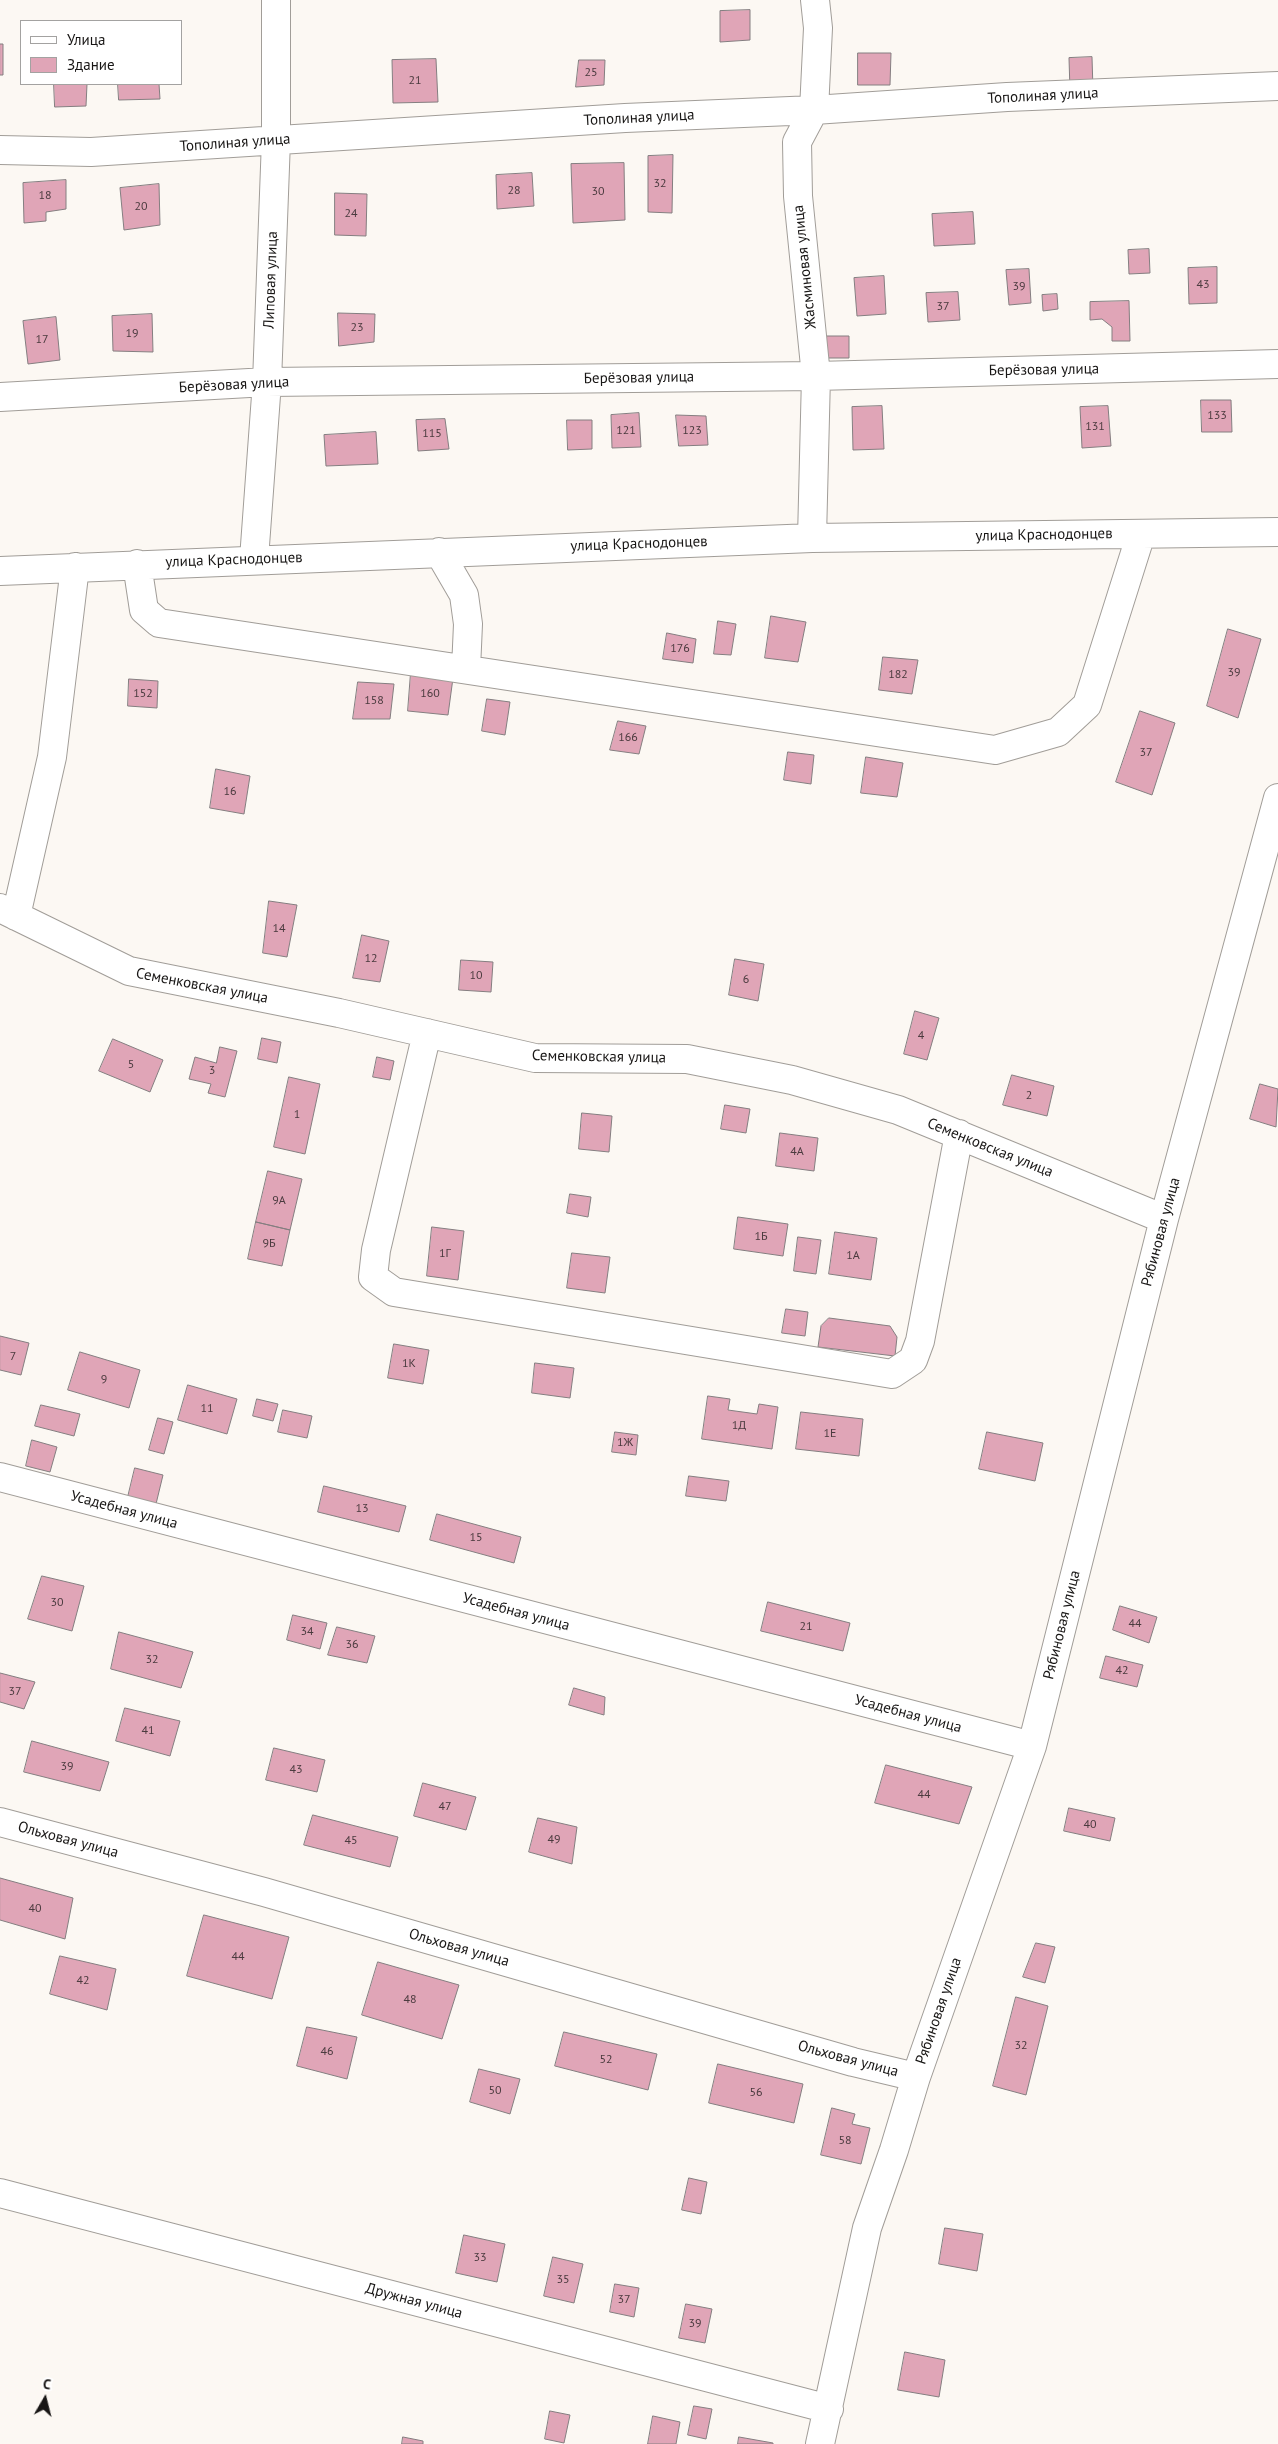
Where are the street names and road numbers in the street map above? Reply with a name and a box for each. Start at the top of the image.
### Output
street label: Тополиная улица [987,84,1099,108]
street label: Тополиная улица [583,106,695,130]
street label: Тополиная улица [179,130,291,156]
street label: Жасминовая улица [790,204,820,330]
street label: Липовая улица [260,231,282,329]
street label: Берёзовая улица [989,360,1099,380]
street label: Берёзовая улица [584,368,694,388]
street label: Берёзовая улица [178,373,290,397]
street label: улица Краснодонцев [975,525,1113,545]
street label: улица Краснодонцев [570,533,708,555]
street label: улица Краснодонцев [165,549,303,571]
street label: Семенковская улица [134,964,270,1008]
street label: Семенковская улица [532,1047,666,1067]
street label: Семенковская улица [924,1115,1056,1181]
street label: Рябиновая улица [1138,1176,1184,1288]
street label: Усадебная улица [68,1487,180,1533]
street label: Рябиновая улица [1040,1569,1084,1681]
street label: Усадебная улица [460,1589,572,1635]
street label: Усадебная улица [852,1691,964,1737]
street label: Ольховая улица [16,1818,120,1862]
street label: Ольховая улица [407,1925,511,1971]
street label: Рябиновая улица [912,1955,966,2067]
street label: Ольховая улица [796,2037,900,2081]
street label: Дружная улица [364,2279,464,2323]

